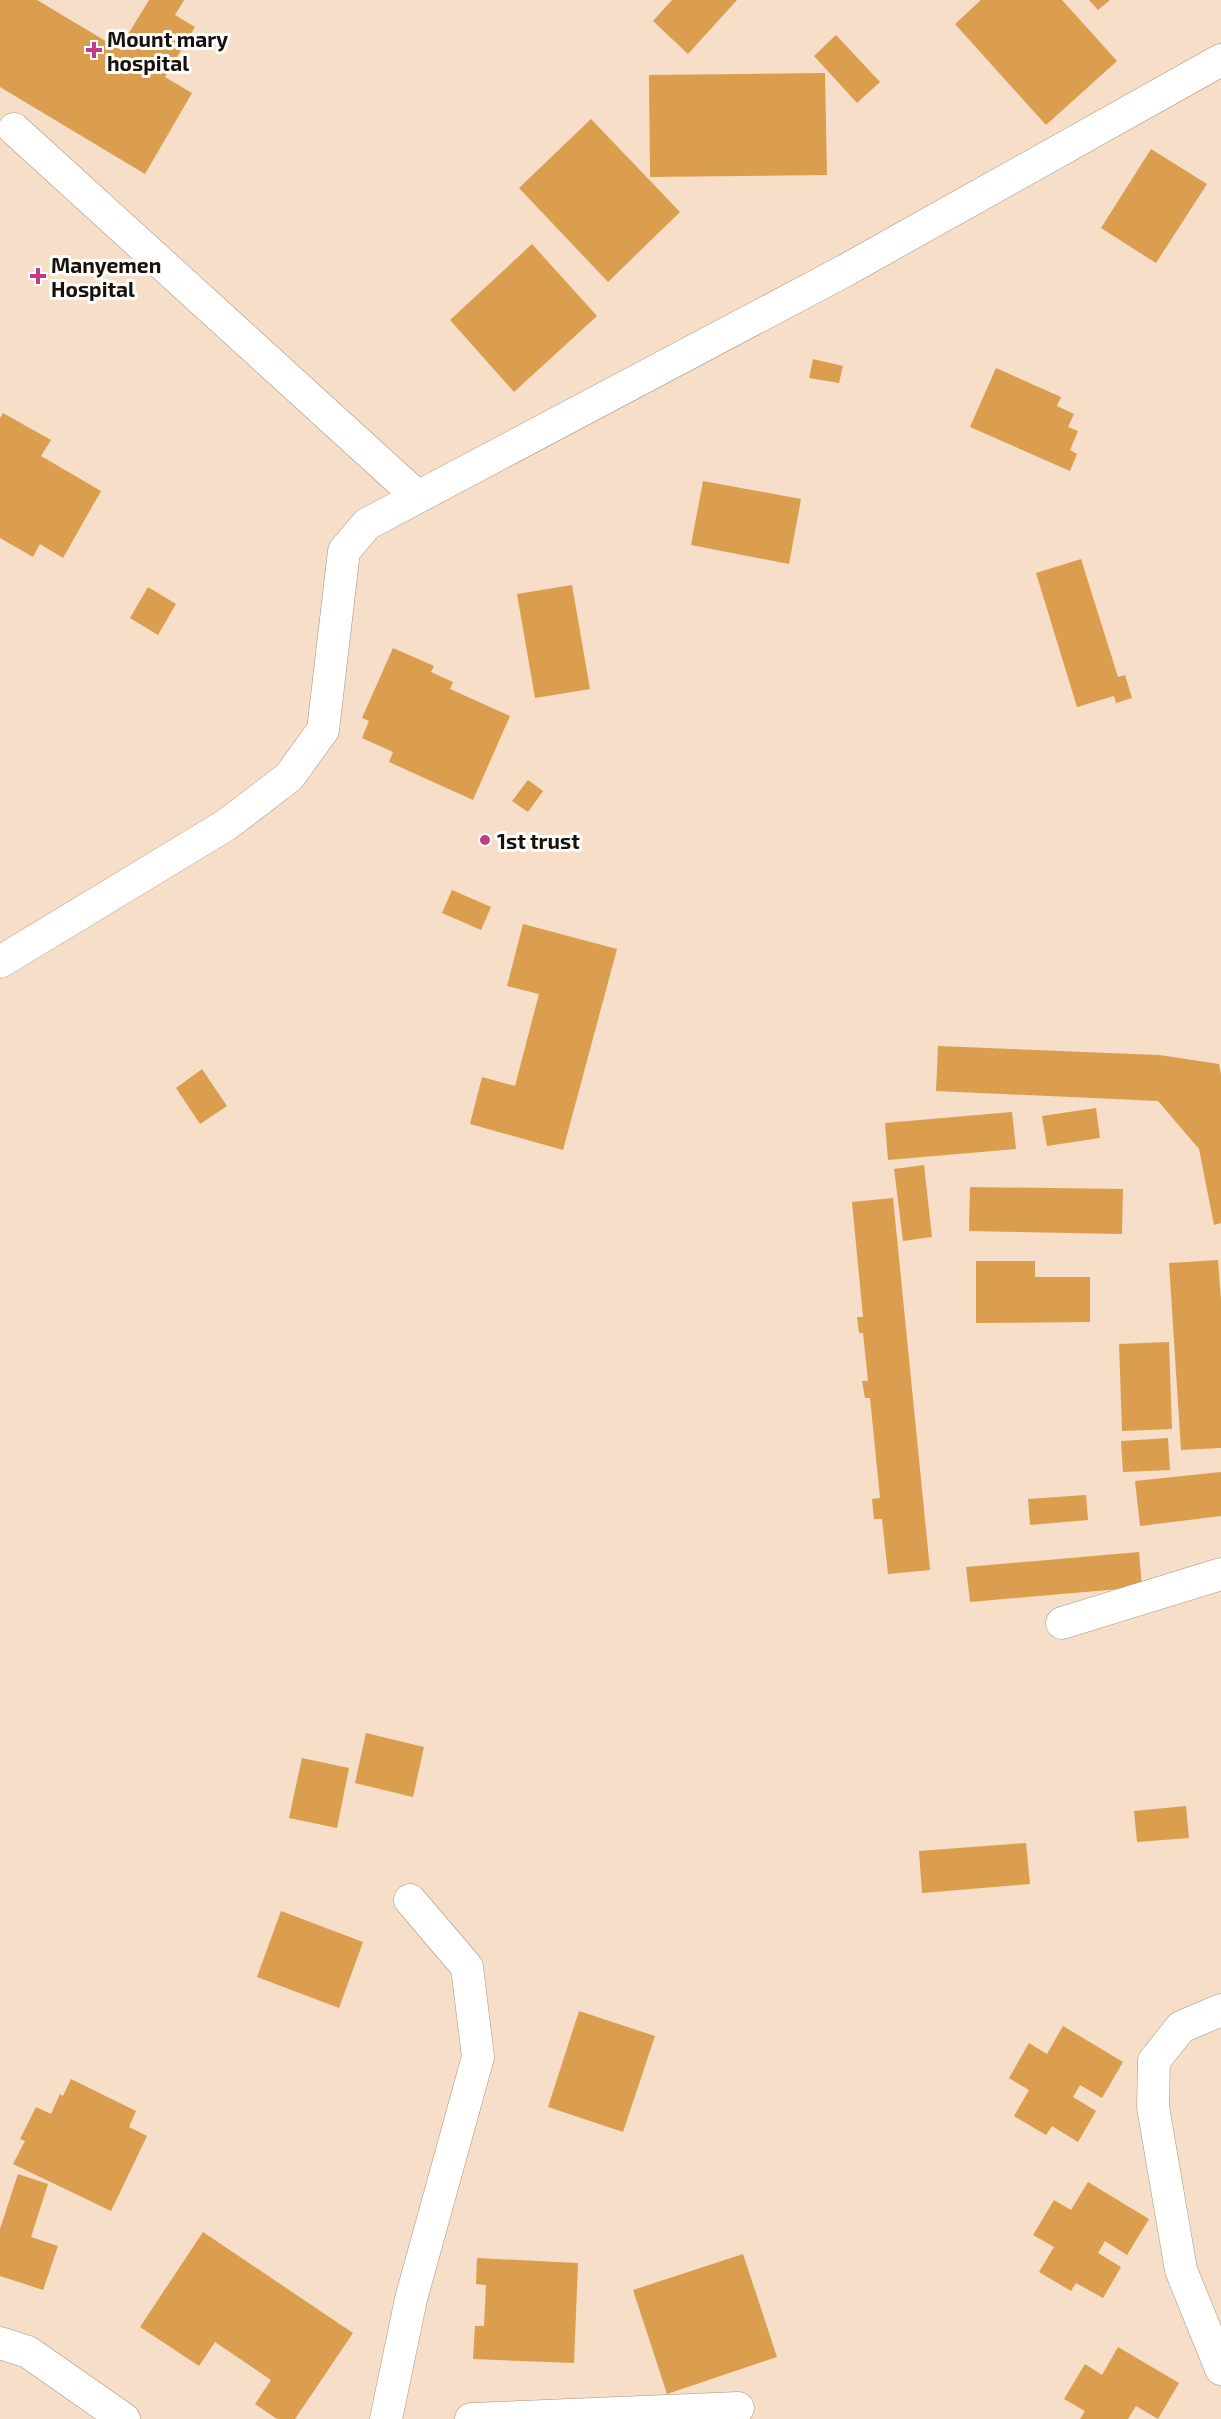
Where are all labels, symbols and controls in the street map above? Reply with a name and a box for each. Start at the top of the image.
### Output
place label: Mount mary hospital [107,26,228,75]
marker: Mount mary hospital [85,41,103,59]
place label: Manyemen Hospital [51,252,161,301]
marker: Manyemen Hospital [29,267,47,285]
place label: 1st trust [497,828,580,853]
marker: 1st trust [478,833,492,847]

